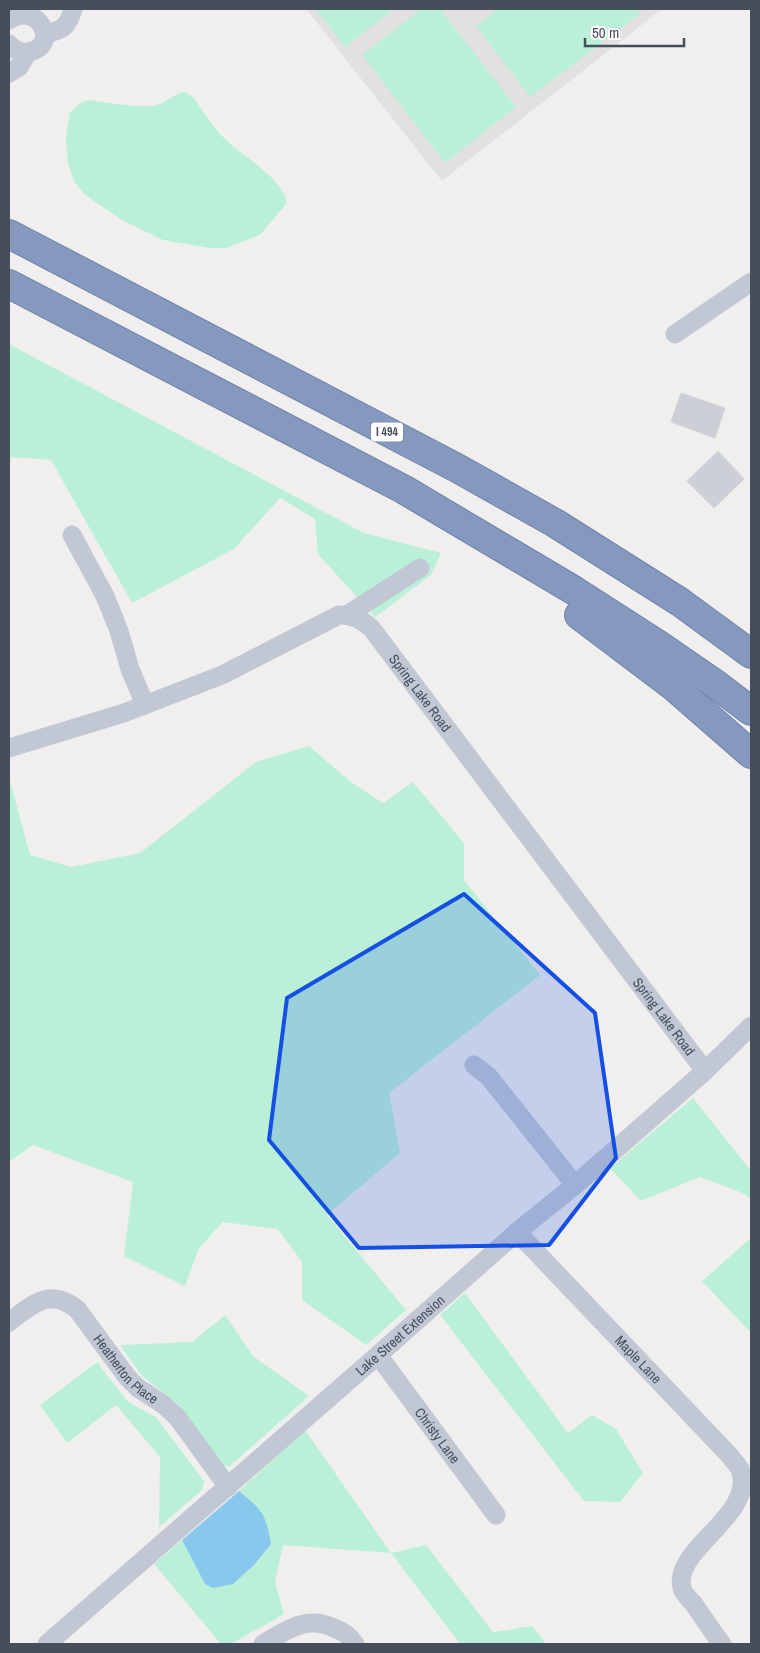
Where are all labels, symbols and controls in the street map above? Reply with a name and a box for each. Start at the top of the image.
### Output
scale bar [585,15,684,47]
text: 50 m [592,22,619,43]
road number: I 494 [371,422,403,442]
street label: Spring Lake Road [385,651,455,735]
street label: Spring Lake Road [629,974,699,1059]
street label: Lake Street Extension [352,1291,448,1380]
street label: Heatherton Place [90,1331,162,1408]
street label: Maple Lane [611,1332,666,1387]
street label: Christy Lane [411,1404,464,1467]

